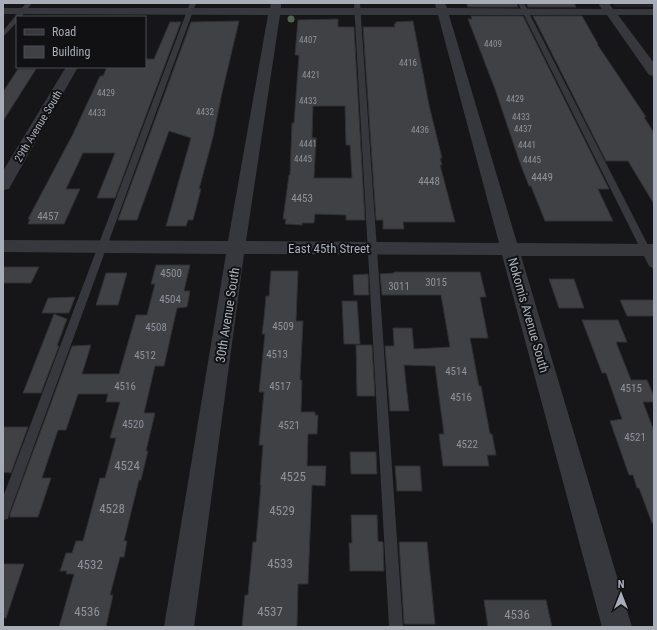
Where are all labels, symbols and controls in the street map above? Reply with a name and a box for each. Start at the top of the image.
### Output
legend [16,16,146,68]
text: Road [52,25,76,39]
house number: 4407 [299,35,317,45]
house number: 4409 [484,39,502,49]
text: Building [52,45,90,59]
house number: 4416 [399,58,417,68]
house number: 4421 [302,70,320,80]
street label: 29th Avenue South [12,88,65,164]
house number: 4429 [97,88,115,98]
house number: 4429 [506,94,524,104]
house number: 4433 [299,96,317,106]
house number: 4432 [196,107,214,117]
house number: 4433 [88,108,106,118]
house number: 4433 [512,112,530,122]
house number: 4437 [514,124,532,134]
house number: 4436 [411,125,429,135]
house number: 4441 [299,139,317,149]
house number: 4441 [518,140,536,150]
house number: 4445 [294,154,312,164]
house number: 4445 [523,155,541,165]
house number: 4449 [531,171,553,184]
house number: 4448 [418,175,440,188]
house number: 4453 [291,192,313,205]
house number: 4457 [37,210,59,223]
street label: East 45th Street [288,241,370,256]
street label: Nokomis Avenue South [505,256,552,374]
street label: 30th Avenue South [213,266,242,364]
house number: 4500 [160,267,182,280]
house number: 3015 [425,276,447,289]
house number: 3011 [388,280,410,293]
house number: 4504 [159,293,181,306]
house number: 4509 [272,320,294,333]
house number: 4508 [145,321,167,334]
house number: 4513 [266,348,288,361]
house number: 4512 [134,349,156,362]
house number: 4514 [445,365,467,378]
house number: 4516 [114,380,136,393]
house number: 4517 [269,380,291,393]
house number: 4515 [620,382,642,395]
house number: 4516 [450,391,472,404]
house number: 4520 [122,418,144,431]
house number: 4521 [278,419,300,432]
house number: 4521 [624,431,646,444]
house number: 4522 [456,438,478,451]
house number: 4524 [114,458,140,473]
house number: 4525 [280,469,306,484]
house number: 4528 [99,501,125,516]
house number: 4529 [269,503,295,518]
house number: 4533 [267,556,293,571]
house number: 4532 [77,557,103,572]
north arrow [601,574,641,614]
text: N [618,578,625,591]
house number: 4536 [74,604,100,619]
house number: 4537 [257,604,283,619]
house number: 4536 [504,607,530,622]

